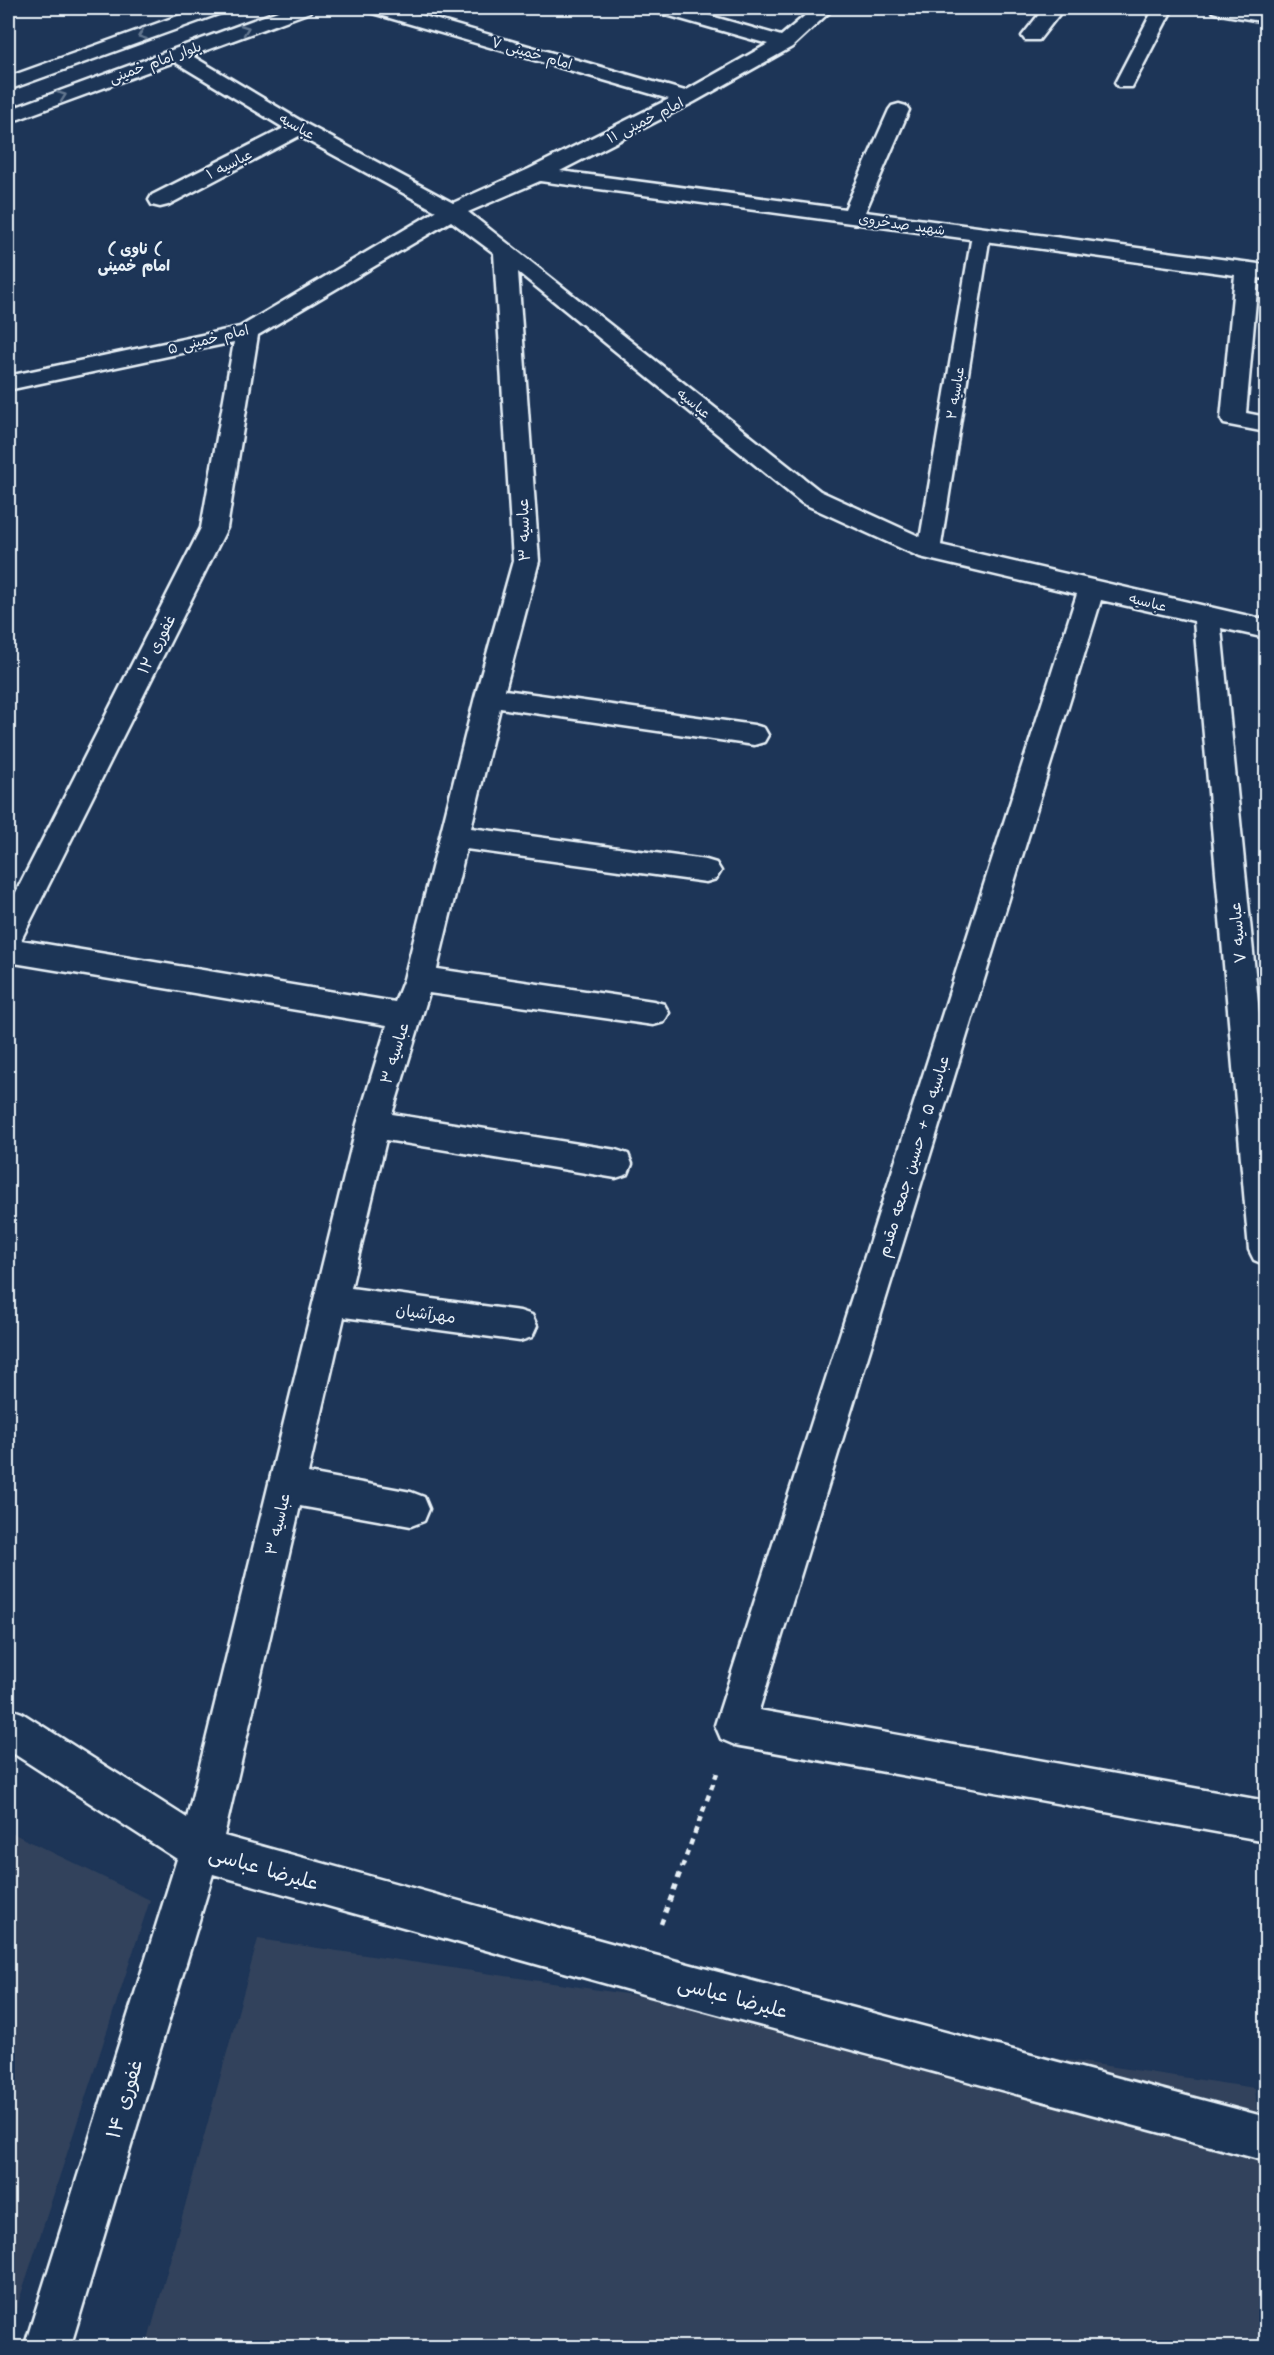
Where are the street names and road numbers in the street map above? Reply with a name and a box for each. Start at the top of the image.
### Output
street label: امام خمینی ۷ [489,32,575,76]
street label: بلوار امام خمینی [106,36,205,90]
street label: امام خمینی ۱۱ [603,92,688,150]
street label: عباسیه [275,108,319,146]
street label: عباسیه ۱ [203,144,256,186]
street label: شهید صدخروی [857,208,947,242]
street label: امام خمینی ۵ [165,319,251,361]
street label: عباسیه ۲ [941,365,971,421]
street label: عباسیه [672,383,715,424]
street label: عباسیه ۳ [511,498,538,562]
street label: عباسیه [1127,588,1169,618]
street label: غفوری ۱۲ [132,610,183,679]
street label: عباسیه ۷ [1223,901,1254,964]
street label: عباسیه ۳ [374,1020,417,1087]
street label: عباسیه ۵ + حسین جمعه مقدم [872,1053,957,1260]
street label: مهرآشیان [394,1298,457,1331]
street label: عباسیه ۳ [259,1491,298,1558]
street label: علیرضا عباسی [205,1839,322,1901]
street label: علیرضا عباسی [674,1969,791,2029]
street label: غفوری ۱۴ [99,2056,153,2143]

